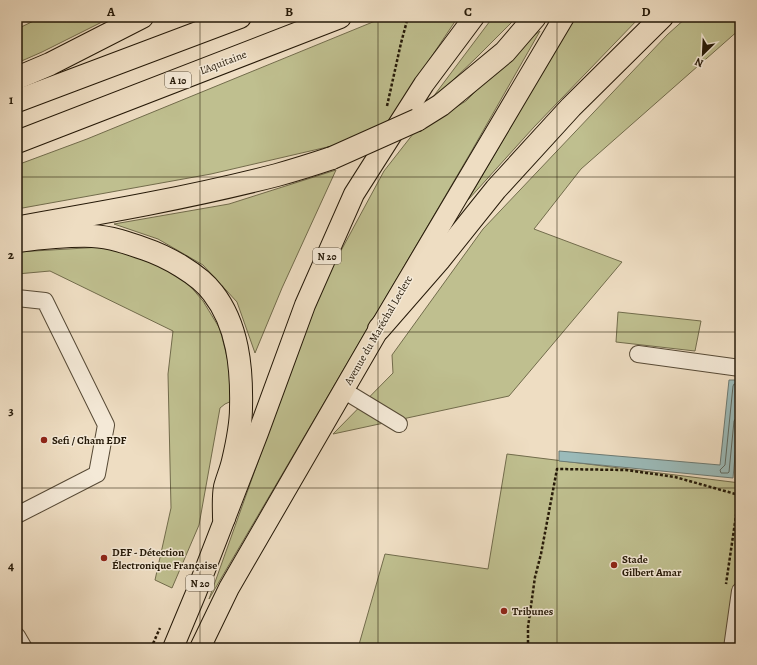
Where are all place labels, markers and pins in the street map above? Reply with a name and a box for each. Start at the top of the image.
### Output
place label: Sefi / Cham EDF [52,433,127,448]
marker: Sefi / Cham EDF [39,435,49,445]
place label: DEF - Détection Électronique Française [112,545,217,573]
place label: Stade Gilbert Amar [622,552,682,580]
marker: DEF - Détection Électronique Française [99,553,109,563]
marker: Stade Gilbert Amar [609,560,619,570]
place label: Tribunes [512,604,554,619]
marker: Tribunes [499,606,509,616]

